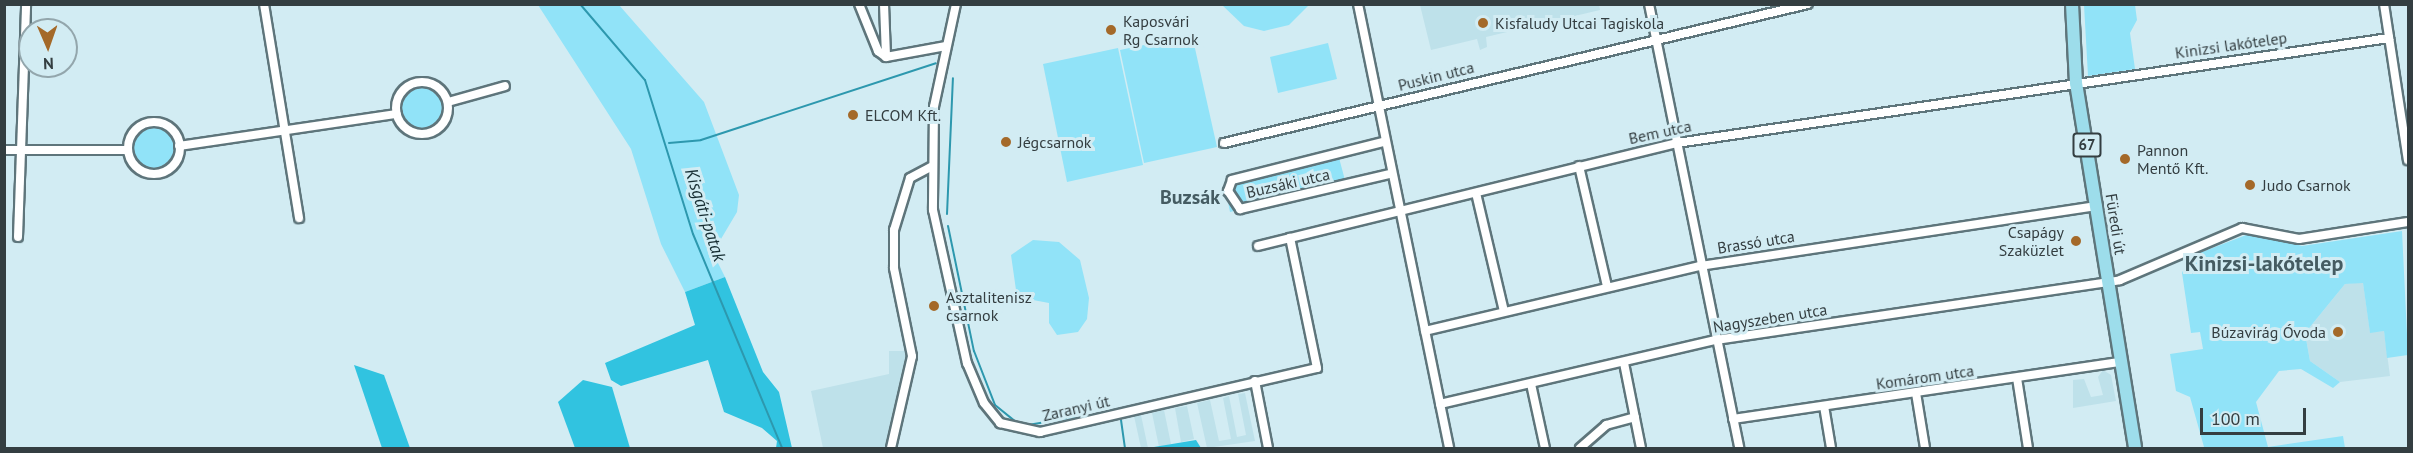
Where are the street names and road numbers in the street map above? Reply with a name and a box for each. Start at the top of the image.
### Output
street label: Kinizsi lakótelep [2174,28,2288,62]
street label: Puskin utca [1396,57,1476,95]
street label: Bem utca [1627,116,1693,148]
road number: 67 [2072,133,2102,157]
street label: Buzsáki utca [1244,164,1332,202]
street label: Füredi út [2102,192,2130,256]
street label: Brassó utca [1716,226,1796,258]
street label: Nagyszeben utca [1712,299,1828,337]
street label: Komárom utca [1875,361,1975,393]
street label: Zaranyi út [1040,391,1112,425]

